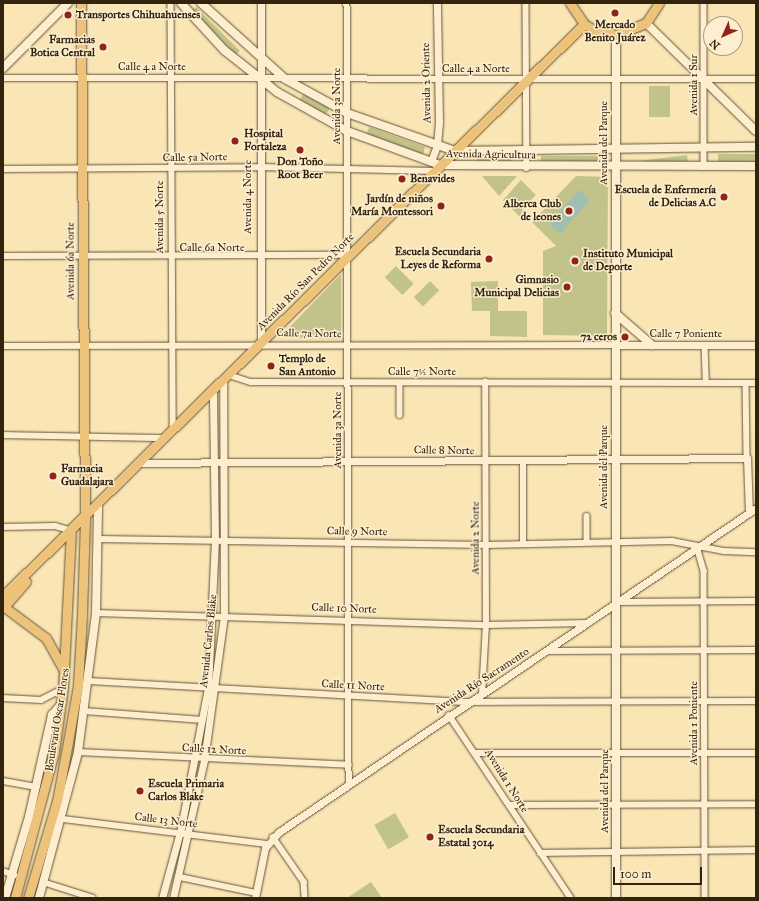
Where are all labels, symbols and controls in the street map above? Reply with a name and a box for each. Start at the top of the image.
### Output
place label: Transportes Chihuahuenses [76,8,200,22]
marker: Mercado Benito Juárez [610,8,620,18]
marker: Transportes Chihuahuenses [63,10,73,20]
north arrow [703,16,743,56]
place label: Mercado Benito Juárez [584,19,646,45]
place label: Farmacias Botica Central [30,34,95,60]
text: N [707,36,723,52]
marker: Farmacias Botica Central [98,42,108,52]
street label: Avenida 2 Oriente [420,43,434,123]
street label: Avenida 1 Sur [687,54,701,116]
street label: Calle 4 a Norte [118,60,186,74]
street label: Calle 4 a Norte [442,62,510,76]
street label: Avenida 3a Norte [330,68,344,144]
street label: Avenida del Parque [597,101,611,185]
place label: Hospital Fortaleza [244,128,286,154]
marker: Hospital Fortaleza [229,135,241,147]
marker: Don Toño Root Beer [295,145,305,155]
street label: Avenida Agricultura [446,148,536,162]
street label: Calle 5a Norte [163,151,227,165]
place label: Don Toño Root Beer [277,156,323,182]
street label: Avenida 4 Norte [241,160,255,234]
place label: Benavides [410,172,455,186]
marker: Benavides [397,174,407,184]
street label: Avenida 5 Norte [153,181,167,253]
place label: Escuela de Enfermería de Delicias A.C [615,184,716,210]
marker: Escuela de Enfermería de Delicias A.C [719,192,729,202]
place label: Jardín de niños María Montessori [351,193,433,219]
place label: Alberca Club de leones [503,198,561,224]
marker: Jardín de niños María Montessori [436,201,446,211]
marker: Alberca Club de leones [564,206,574,216]
street label: Avenida 6a Norte [64,222,78,300]
street label: Avenida Río San Pedro Norte [255,231,357,333]
street label: Calle 6a Norte [180,241,244,255]
place label: Escuela Secundaria Leyes de Reforma [395,246,481,272]
place label: Instituto Municipal de Deporte [583,248,673,274]
marker: Escuela Secundaria Leyes de Reforma [484,254,494,264]
marker: Instituto Municipal de Deporte [570,256,580,266]
place label: Gimnasio Municipal Delicias [474,274,559,300]
marker: Gimnasio Municipal Delicias [562,282,572,292]
street label: Calle 7a Norte [276,327,342,341]
street label: Calle 7 Poniente [650,327,722,341]
place label: 72 ceros [580,330,617,344]
marker: 72 ceros [620,332,630,342]
place label: Templo de San Antonio [279,353,336,379]
marker: Templo de San Antonio [266,361,276,371]
street label: Calle 7½ Norte [388,365,456,379]
street label: Avenida 3a Norte [331,392,345,468]
street label: Avenida del Parque [597,425,611,509]
street label: Calle 8 Norte [414,444,474,458]
place label: Farmacia Guadalajara [61,463,113,489]
marker: Farmacia Guadalajara [48,471,58,481]
street label: Avenida 2 Norte [469,501,483,575]
street label: Calle 9 Norte [327,525,387,539]
street label: Avenida Carlos Blake [198,594,220,688]
street label: Calle 10 Norte [311,601,377,617]
street label: Avenida Río Sacramento [432,645,532,717]
street label: Boulevard Oscar Flores [43,667,73,773]
street label: Calle 11 Norte [321,678,385,694]
street label: Avenida 1 Poniente [687,681,701,765]
street label: Calle 12 Norte [181,742,247,758]
street label: Avenida 1 Norte [481,747,531,815]
street label: Avenida del Parque [598,749,612,833]
place label: Escuela Primaria Carlos Blake [148,778,224,804]
marker: Escuela Primaria Carlos Blake [135,786,145,796]
street label: Calle 13 Norte [134,811,198,831]
place label: Escuela Secundaria Estatal 3014 [438,824,524,850]
marker: Escuela Secundaria Estatal 3014 [425,832,435,842]
scale bar [615,859,704,885]
text: 100 m [620,867,651,881]

